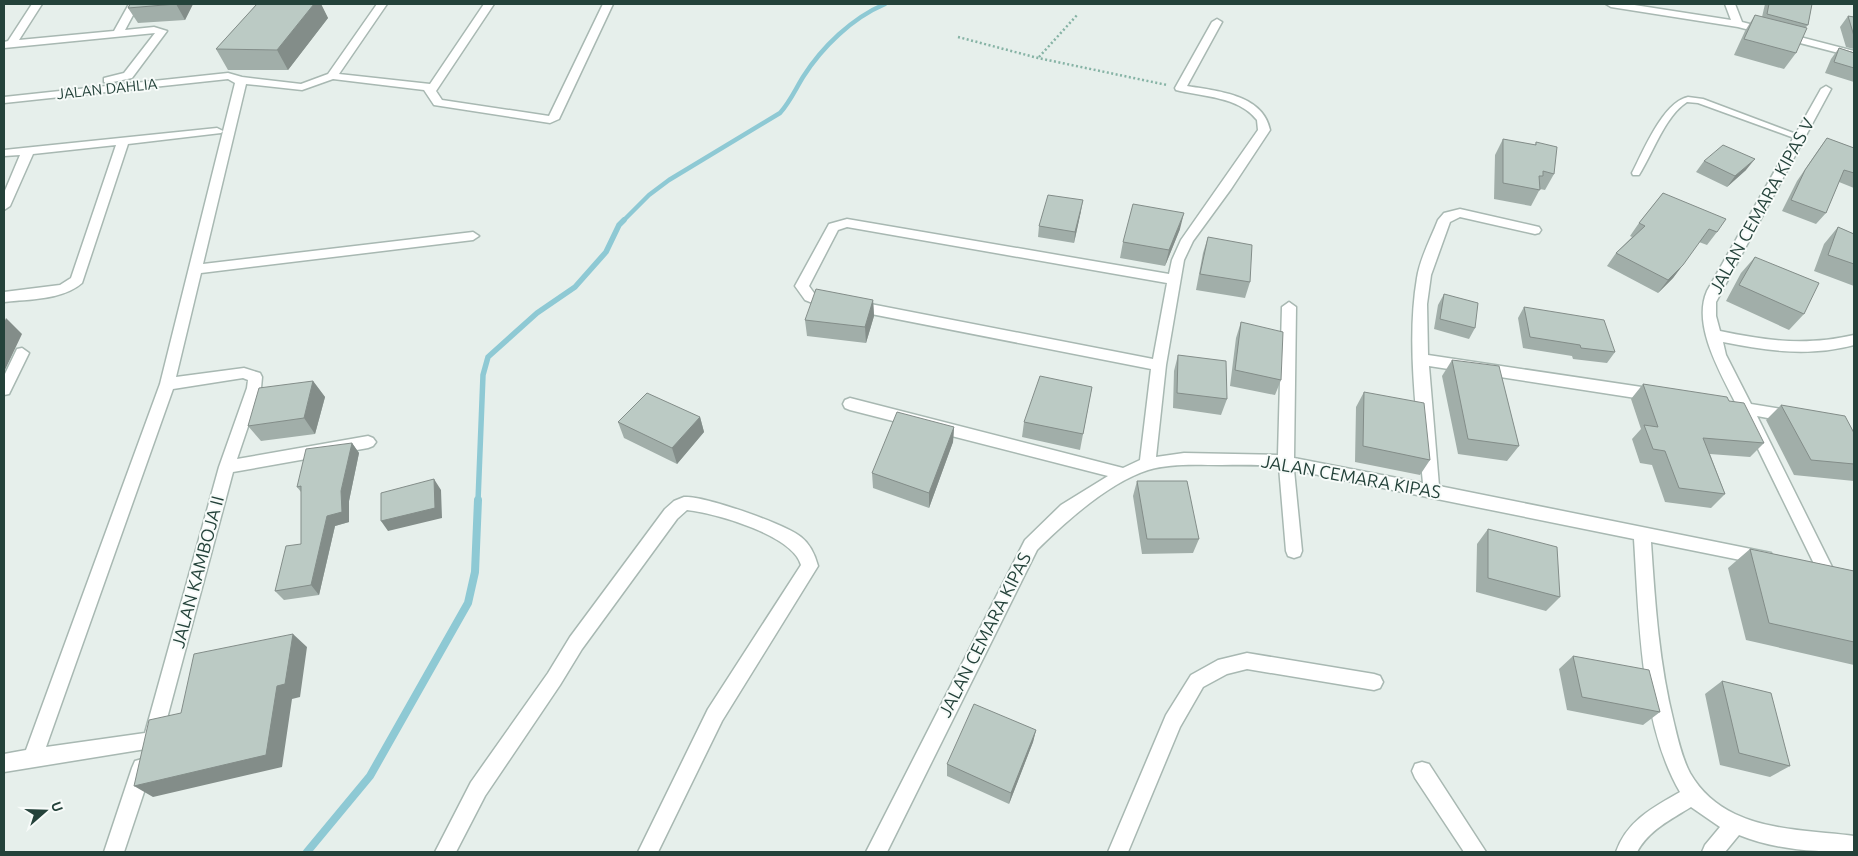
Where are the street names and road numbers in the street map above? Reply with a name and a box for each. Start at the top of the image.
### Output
street label: JALAN DAHLIA [56,75,158,102]
street label: JALAN CEMARA KIPAS V [1705,114,1818,297]
street label: JALAN CEMARA KIPAS [1260,450,1442,502]
street label: JALAN KAMBOJA II [167,493,227,650]
street label: JALAN CEMARA KIPAS [934,549,1034,720]

